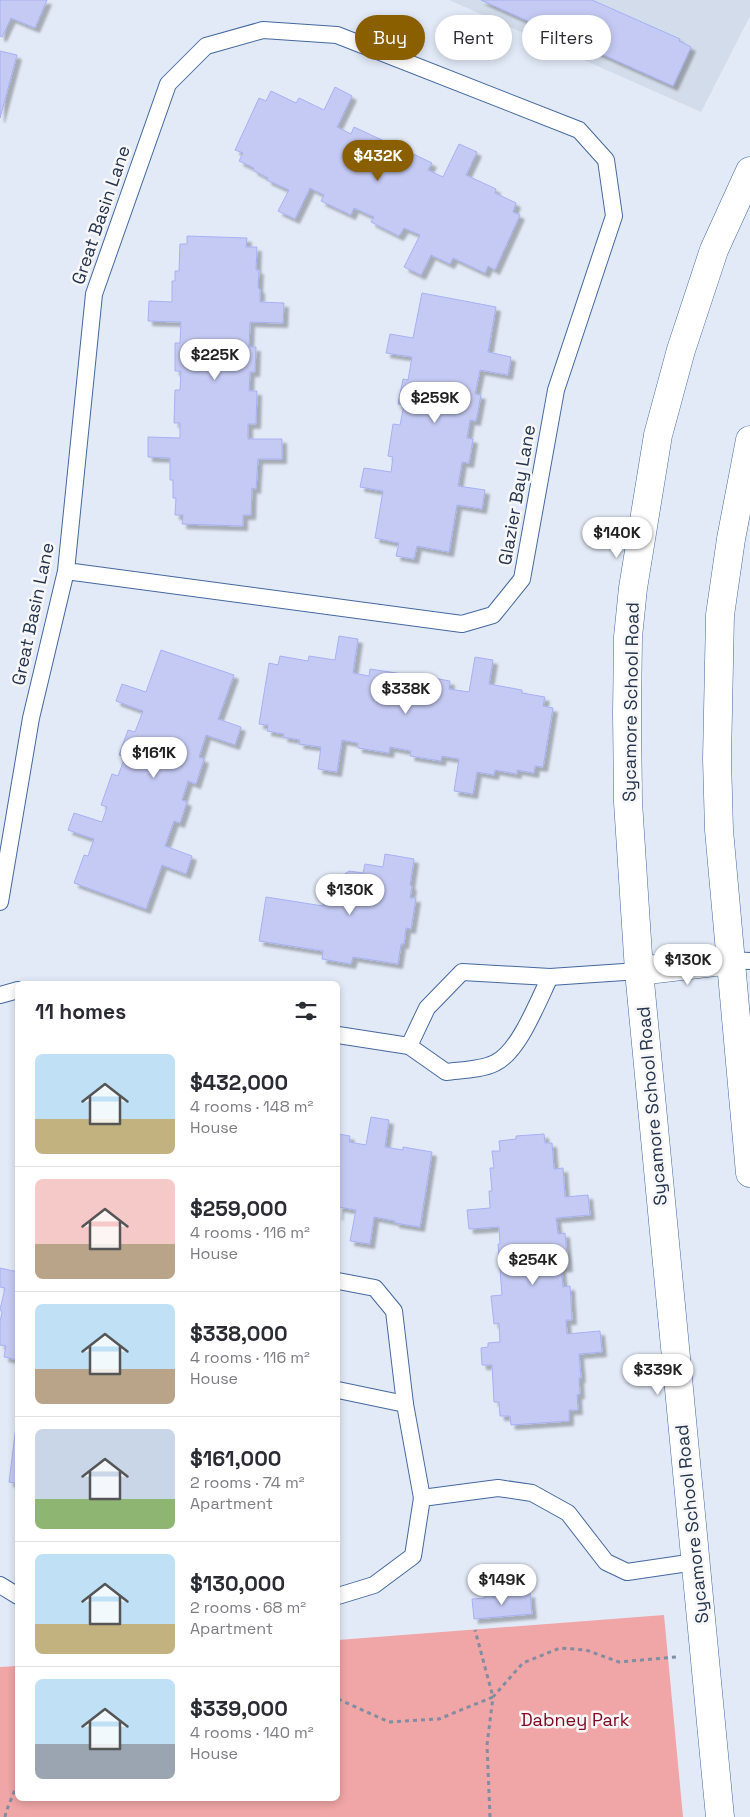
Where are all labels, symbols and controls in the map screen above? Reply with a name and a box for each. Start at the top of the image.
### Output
chip: Buy [355,15,425,60]
chip: Rent [435,15,512,60]
chip: Filters [522,15,611,60]
pin: $432K [343,140,413,182]
street label: Great Basin Lane [66,142,135,287]
text: $432K [353,145,403,166]
pin: $225K [180,338,250,381]
text: $225K [191,344,239,365]
pin: $259K [400,382,470,424]
text: $259K [411,387,459,408]
street label: Glazier Bay Lane [493,423,540,567]
pin: $140K [582,516,652,559]
text: $140K [593,522,641,543]
street label: Great Basin Lane [6,540,59,687]
street label: Sycamore School Road [617,602,644,802]
pin: $338K [371,672,441,715]
text: $338K [382,678,430,699]
pin: $161K [119,736,189,779]
text: $161K [132,742,176,763]
pin: $130K [315,874,385,916]
text: $130K [326,879,374,900]
pin: $130K [653,944,723,986]
text: $130K [664,949,712,970]
icon: filters [292,997,320,1025]
text: 11 homes [35,998,126,1025]
street label: Sycamore School Road [631,1006,672,1207]
text: $432,000 [190,1069,288,1096]
icon: home [75,1074,135,1134]
text: 4 rooms · 148 m² [190,1096,313,1117]
text: House [190,1117,238,1138]
text: $259,000 [190,1195,287,1222]
icon: home [75,1199,135,1259]
text: 4 rooms · 116 m² [190,1222,310,1243]
text: House [190,1243,238,1264]
pin: $254K [498,1244,568,1286]
text: $254K [509,1249,558,1270]
text: $338,000 [190,1320,288,1347]
icon: home [75,1324,135,1384]
text: 4 rooms · 116 m² [190,1347,310,1368]
pin: $339K [623,1354,693,1396]
text: $339K [633,1359,683,1380]
text: House [190,1368,238,1389]
street label: Sycamore School Road [670,1423,713,1625]
text: $161,000 [190,1445,281,1472]
icon: home [75,1449,135,1509]
text: 2 rooms · 74 m² [190,1472,305,1493]
text: Apartment [190,1493,273,1514]
pin: $149K [467,1564,537,1606]
text: $149K [478,1569,526,1590]
text: $130,000 [190,1570,285,1597]
icon: home [75,1574,135,1634]
text: 2 rooms · 68 m² [190,1597,306,1618]
text: Apartment [190,1618,273,1639]
text: $339,000 [190,1695,288,1722]
icon: home [75,1699,135,1759]
park label: Dabney Park [521,1708,630,1731]
text: 4 rooms · 140 m² [190,1722,314,1743]
text: House [190,1743,238,1764]

